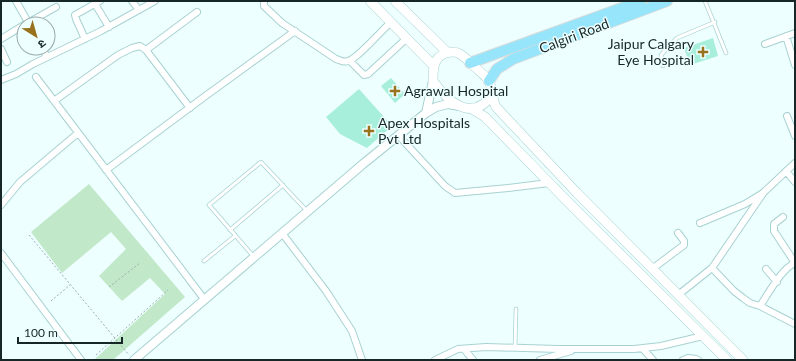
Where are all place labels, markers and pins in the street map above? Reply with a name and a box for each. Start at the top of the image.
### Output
place label: Jaipur Calgary Eye Hospital [608,35,695,68]
marker: Jaipur Calgary Eye Hospital [697,46,709,58]
place label: Agrawal Hospital [404,82,508,99]
marker: Agrawal Hospital [389,85,401,97]
place label: Apex Hospitals Pvt Ltd [378,114,470,147]
marker: Apex Hospitals Pvt Ltd [363,125,375,137]

